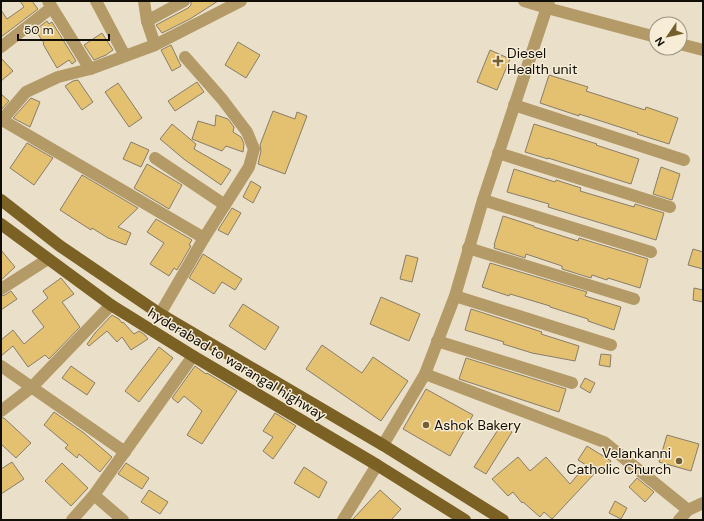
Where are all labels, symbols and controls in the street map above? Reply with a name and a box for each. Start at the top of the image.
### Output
scale bar [18,16,109,42]
north arrow [648,16,688,56]
text: 50 m [24,22,53,38]
text: N [652,34,668,49]
place label: Diesel Health unit [507,44,577,78]
marker: Diesel Health unit [492,55,504,67]
street label: hyderabad to warangal highway [145,304,330,425]
place label: Ashok Bakery [434,416,521,434]
marker: Ashok Bakery [421,420,431,430]
place label: Velankanni Catholic Church [566,444,671,478]
marker: Velankanni Catholic Church [674,456,684,466]

